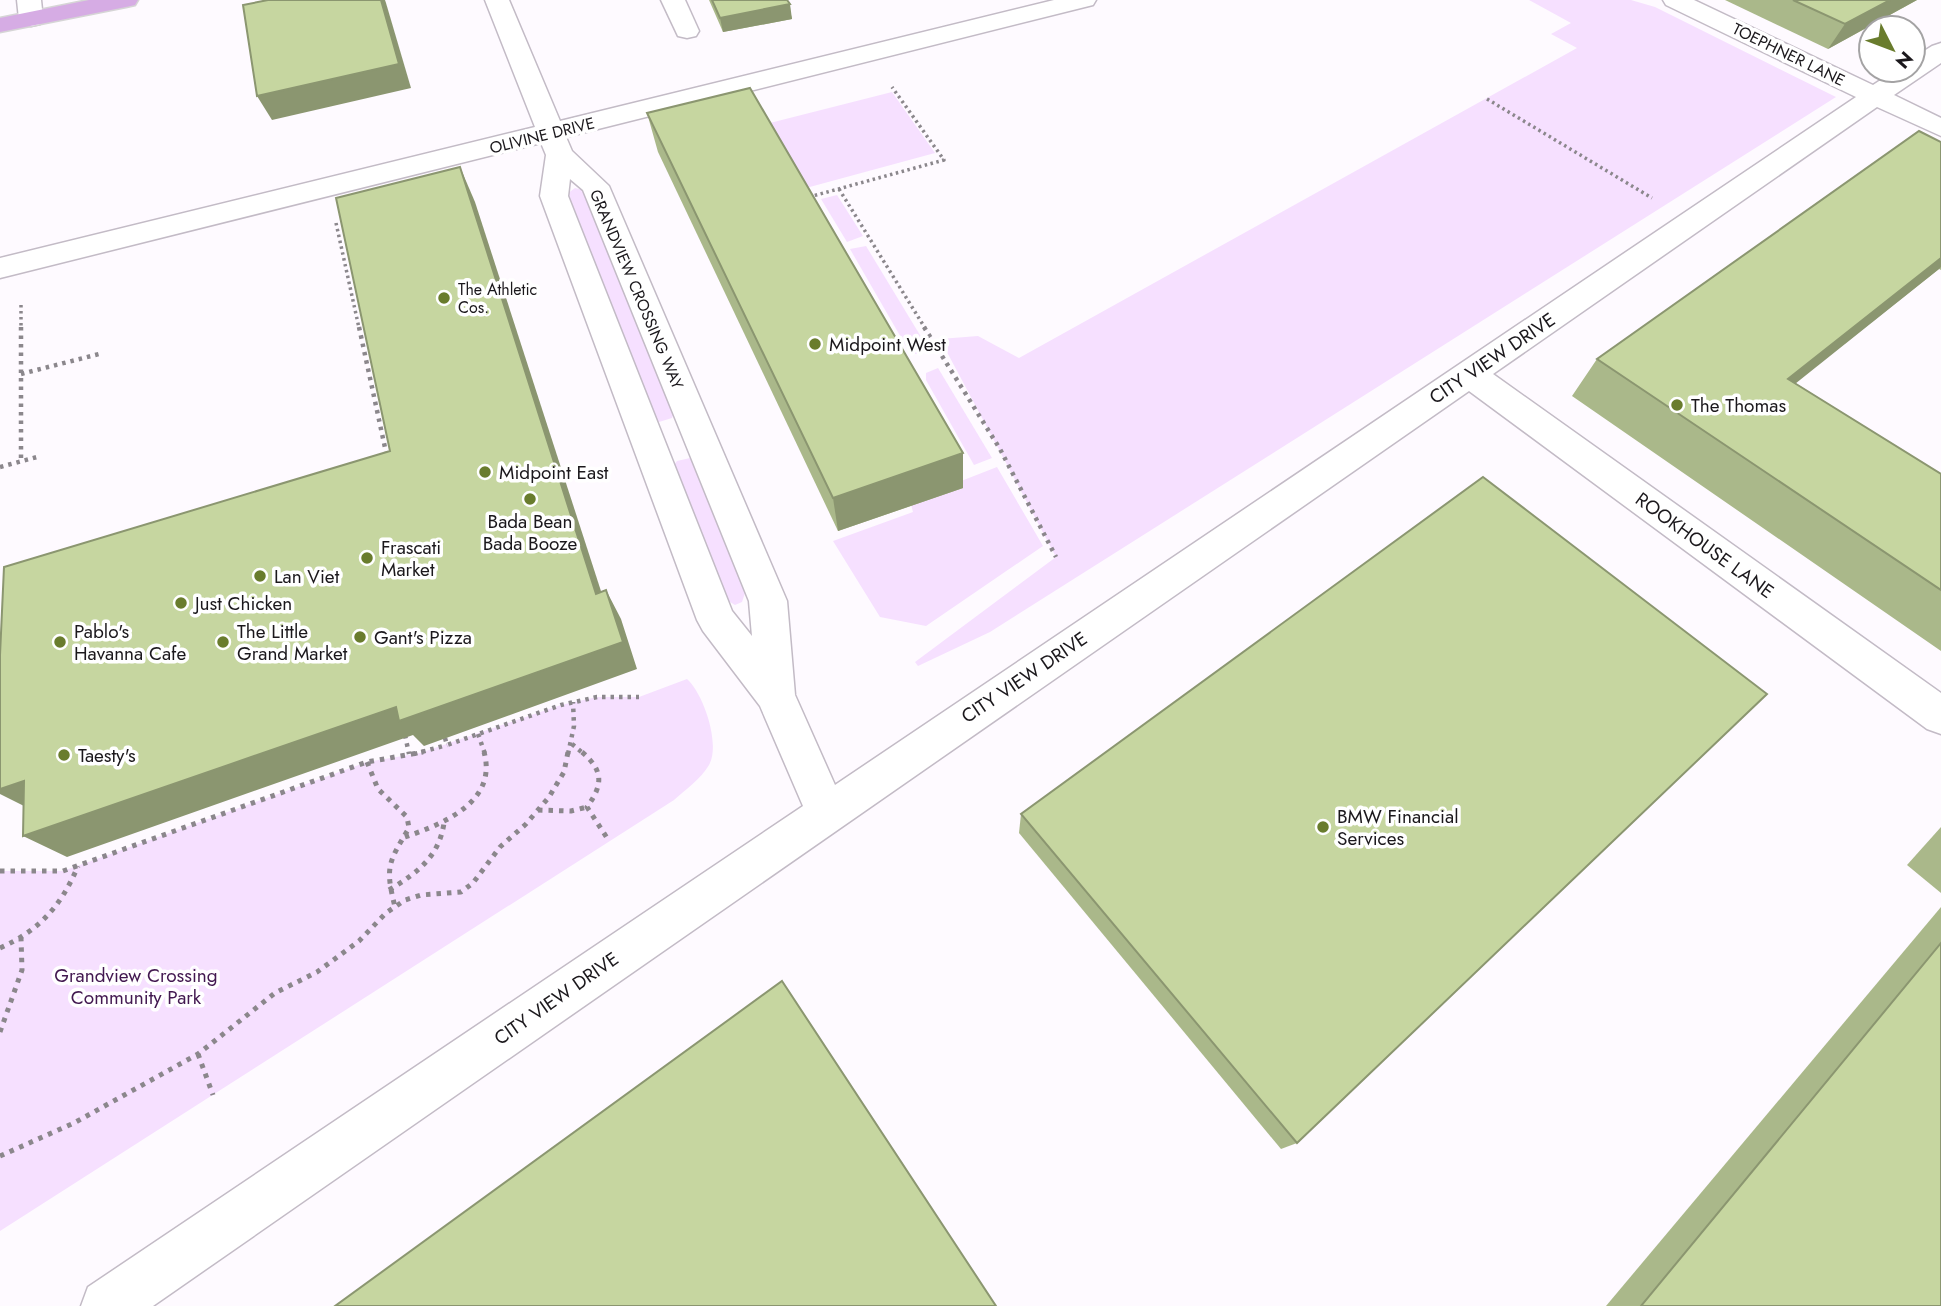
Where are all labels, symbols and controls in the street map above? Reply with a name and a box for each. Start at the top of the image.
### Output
north arrow [1857,14,1927,84]
street label: TOEPHNER LANE [1729,17,1849,92]
text: N [1889,45,1919,75]
street label: OLIVINE DRIVE [487,111,597,160]
street label: GRANDVIEW CROSSING WAY [584,186,689,393]
place label: The Athletic Cos. [458,278,537,319]
marker: The Athletic Cos. [436,290,452,306]
street label: CITY VIEW DRIVE [1424,306,1561,411]
place label: Midpoint West [829,331,946,358]
marker: Midpoint West [807,336,823,352]
place label: The Thomas [1691,392,1786,419]
marker: The Thomas [1669,397,1685,413]
place label: Midpoint East [499,459,609,486]
marker: Midpoint East [477,464,493,480]
street label: ROOKHOUSE LANE [1630,486,1780,605]
marker: Bada Bean Bada Booze [522,491,538,507]
place label: Bada Bean Bada Booze [483,508,578,557]
place label: Frascati Market [381,534,441,583]
marker: Frascati Market [359,550,375,566]
place label: Lan Viet [274,563,340,590]
marker: Lan Viet [252,568,268,584]
place label: Just Chicken [192,590,292,617]
marker: Just Chicken [173,595,189,611]
place label: Pablo's Havanna Cafe [74,618,187,667]
place label: The Little Grand Market [237,618,348,667]
place label: Gant's Pizza [374,624,472,651]
street label: CITY VIEW DRIVE [956,625,1093,730]
marker: Gant's Pizza [352,629,368,645]
marker: Pablo's Havanna Cafe [52,634,68,650]
marker: The Little Grand Market [215,634,231,650]
place label: Taesty's [78,742,136,769]
marker: Taesty's [56,747,72,763]
place label: BMW Financial Services [1337,803,1459,852]
marker: BMW Financial Services [1315,819,1331,835]
street label: CITY VIEW DRIVE [488,945,624,1052]
park label: Grandview Crossing Community Park [54,962,218,1011]

